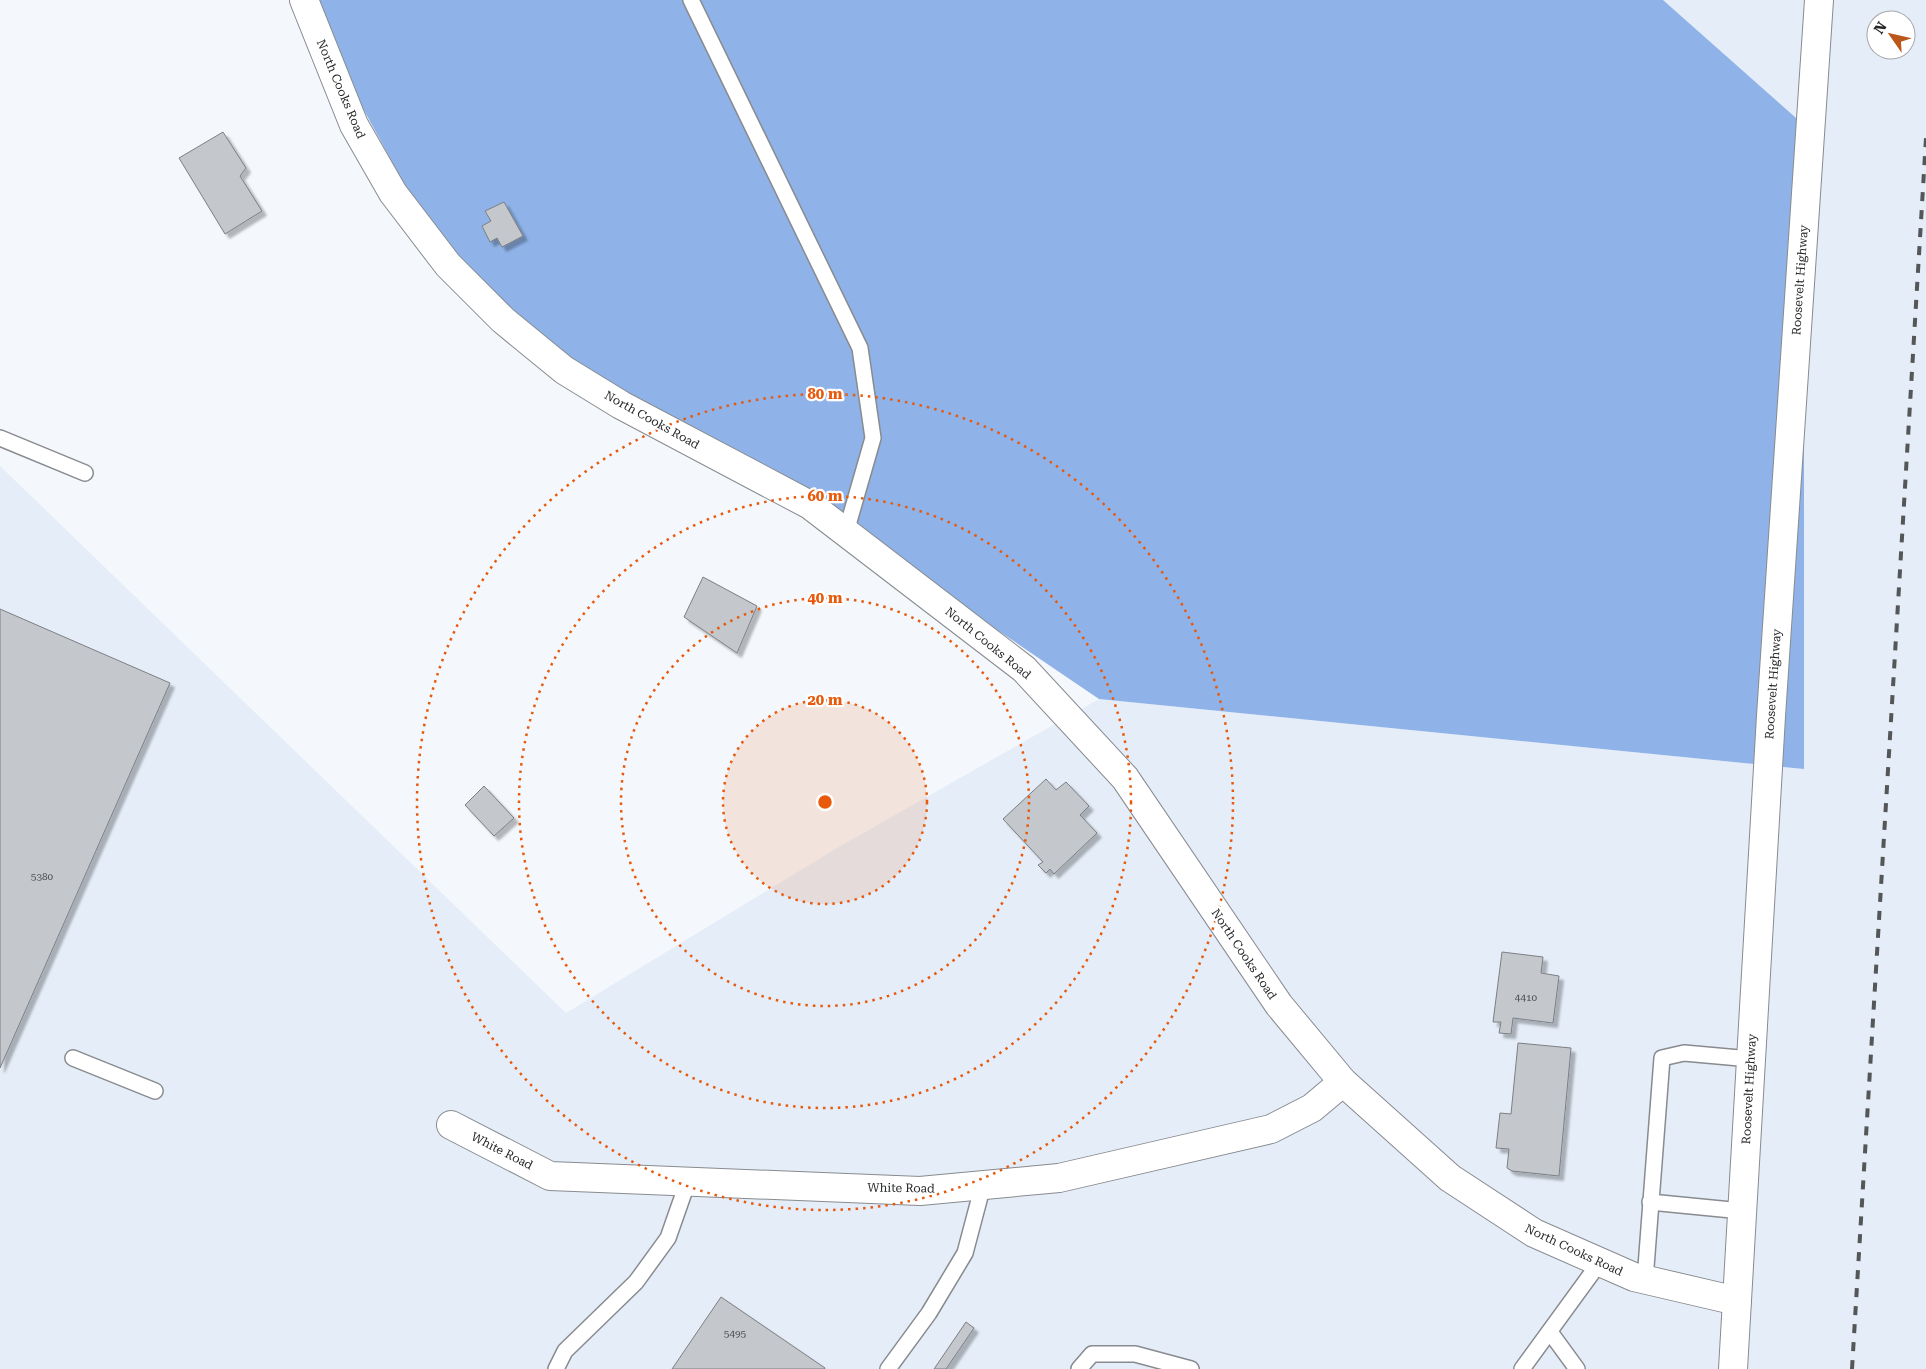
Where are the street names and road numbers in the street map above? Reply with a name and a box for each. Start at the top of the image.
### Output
street label: North Cooks Road [314,37,368,141]
street label: Roosevelt Highway [1789,223,1811,336]
street label: North Cooks Road [602,388,702,452]
street label: North Cooks Road [942,604,1034,682]
street label: Roosevelt Highway [1762,627,1784,740]
street label: North Cooks Road [1208,906,1280,1002]
street label: Roosevelt Highway [1739,1032,1759,1145]
street label: White Road [469,1129,535,1173]
street label: White Road [867,1180,935,1196]
street label: North Cooks Road [1523,1221,1625,1279]

